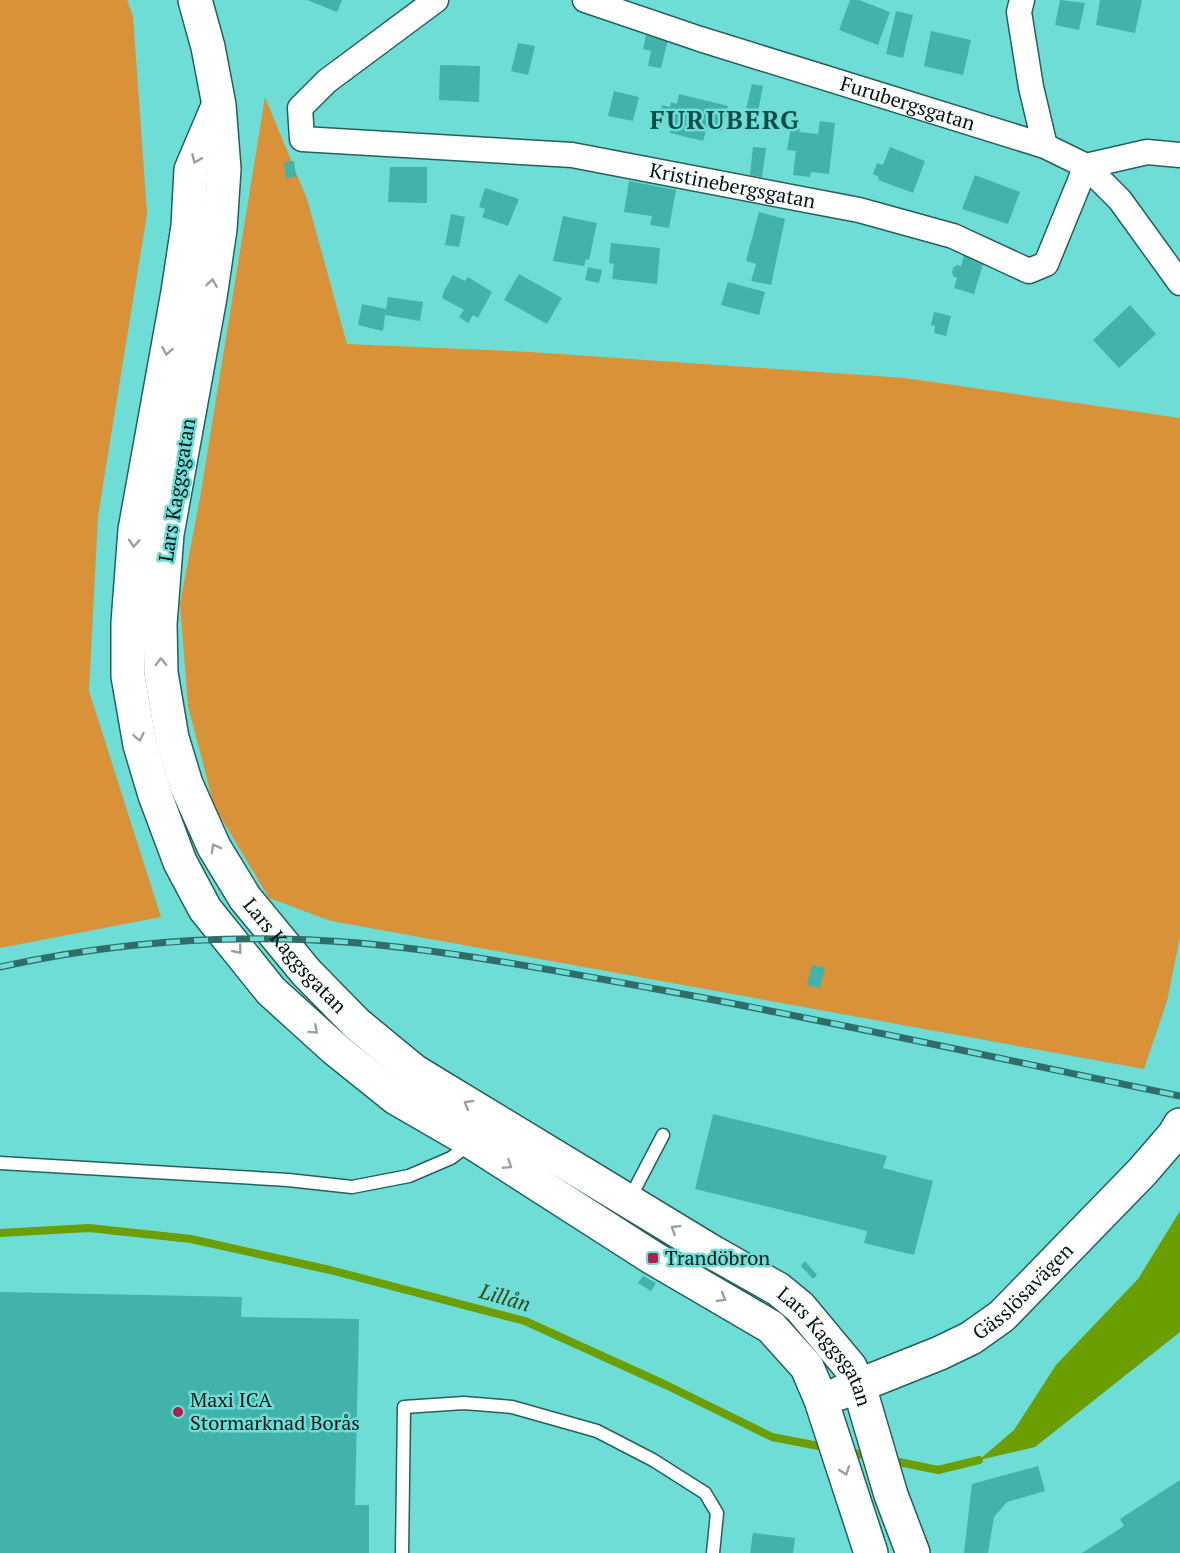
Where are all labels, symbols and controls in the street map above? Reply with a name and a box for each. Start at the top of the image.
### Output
street label: Furubergsgatan [837,69,979,137]
district label: FURUBERG [650,102,800,136]
one-way arrow [191,153,203,164]
street label: Kristinebergsgatan [647,156,818,214]
one-way arrow [206,278,218,287]
one-way arrow [161,346,174,356]
street label: Lars Kaggsgatan [152,416,201,564]
one-way arrow [127,539,140,548]
one-way arrow [155,658,167,667]
one-way arrow [132,732,145,742]
one-way arrow [211,844,222,854]
street label: Lars Kaggsgatan [237,892,353,1019]
one-way arrow [230,943,241,954]
one-way arrow [307,1023,318,1034]
one-way arrow [464,1100,474,1111]
one-way arrow [501,1158,512,1169]
one-way arrow [671,1225,681,1237]
street label: Gässlösavägen [967,1237,1079,1346]
place label: Trandöbron [665,1244,770,1271]
marker: Trandöbron [646,1251,660,1265]
water label: Lillån [476,1276,534,1318]
street label: Lars Kaggsgatan [772,1280,878,1409]
one-way arrow [716,1291,726,1302]
place label: Maxi ICA Stormarknad Borås [190,1386,360,1436]
marker: Maxi ICA Stormarknad Borås [171,1405,185,1419]
one-way arrow [837,1465,850,1476]

